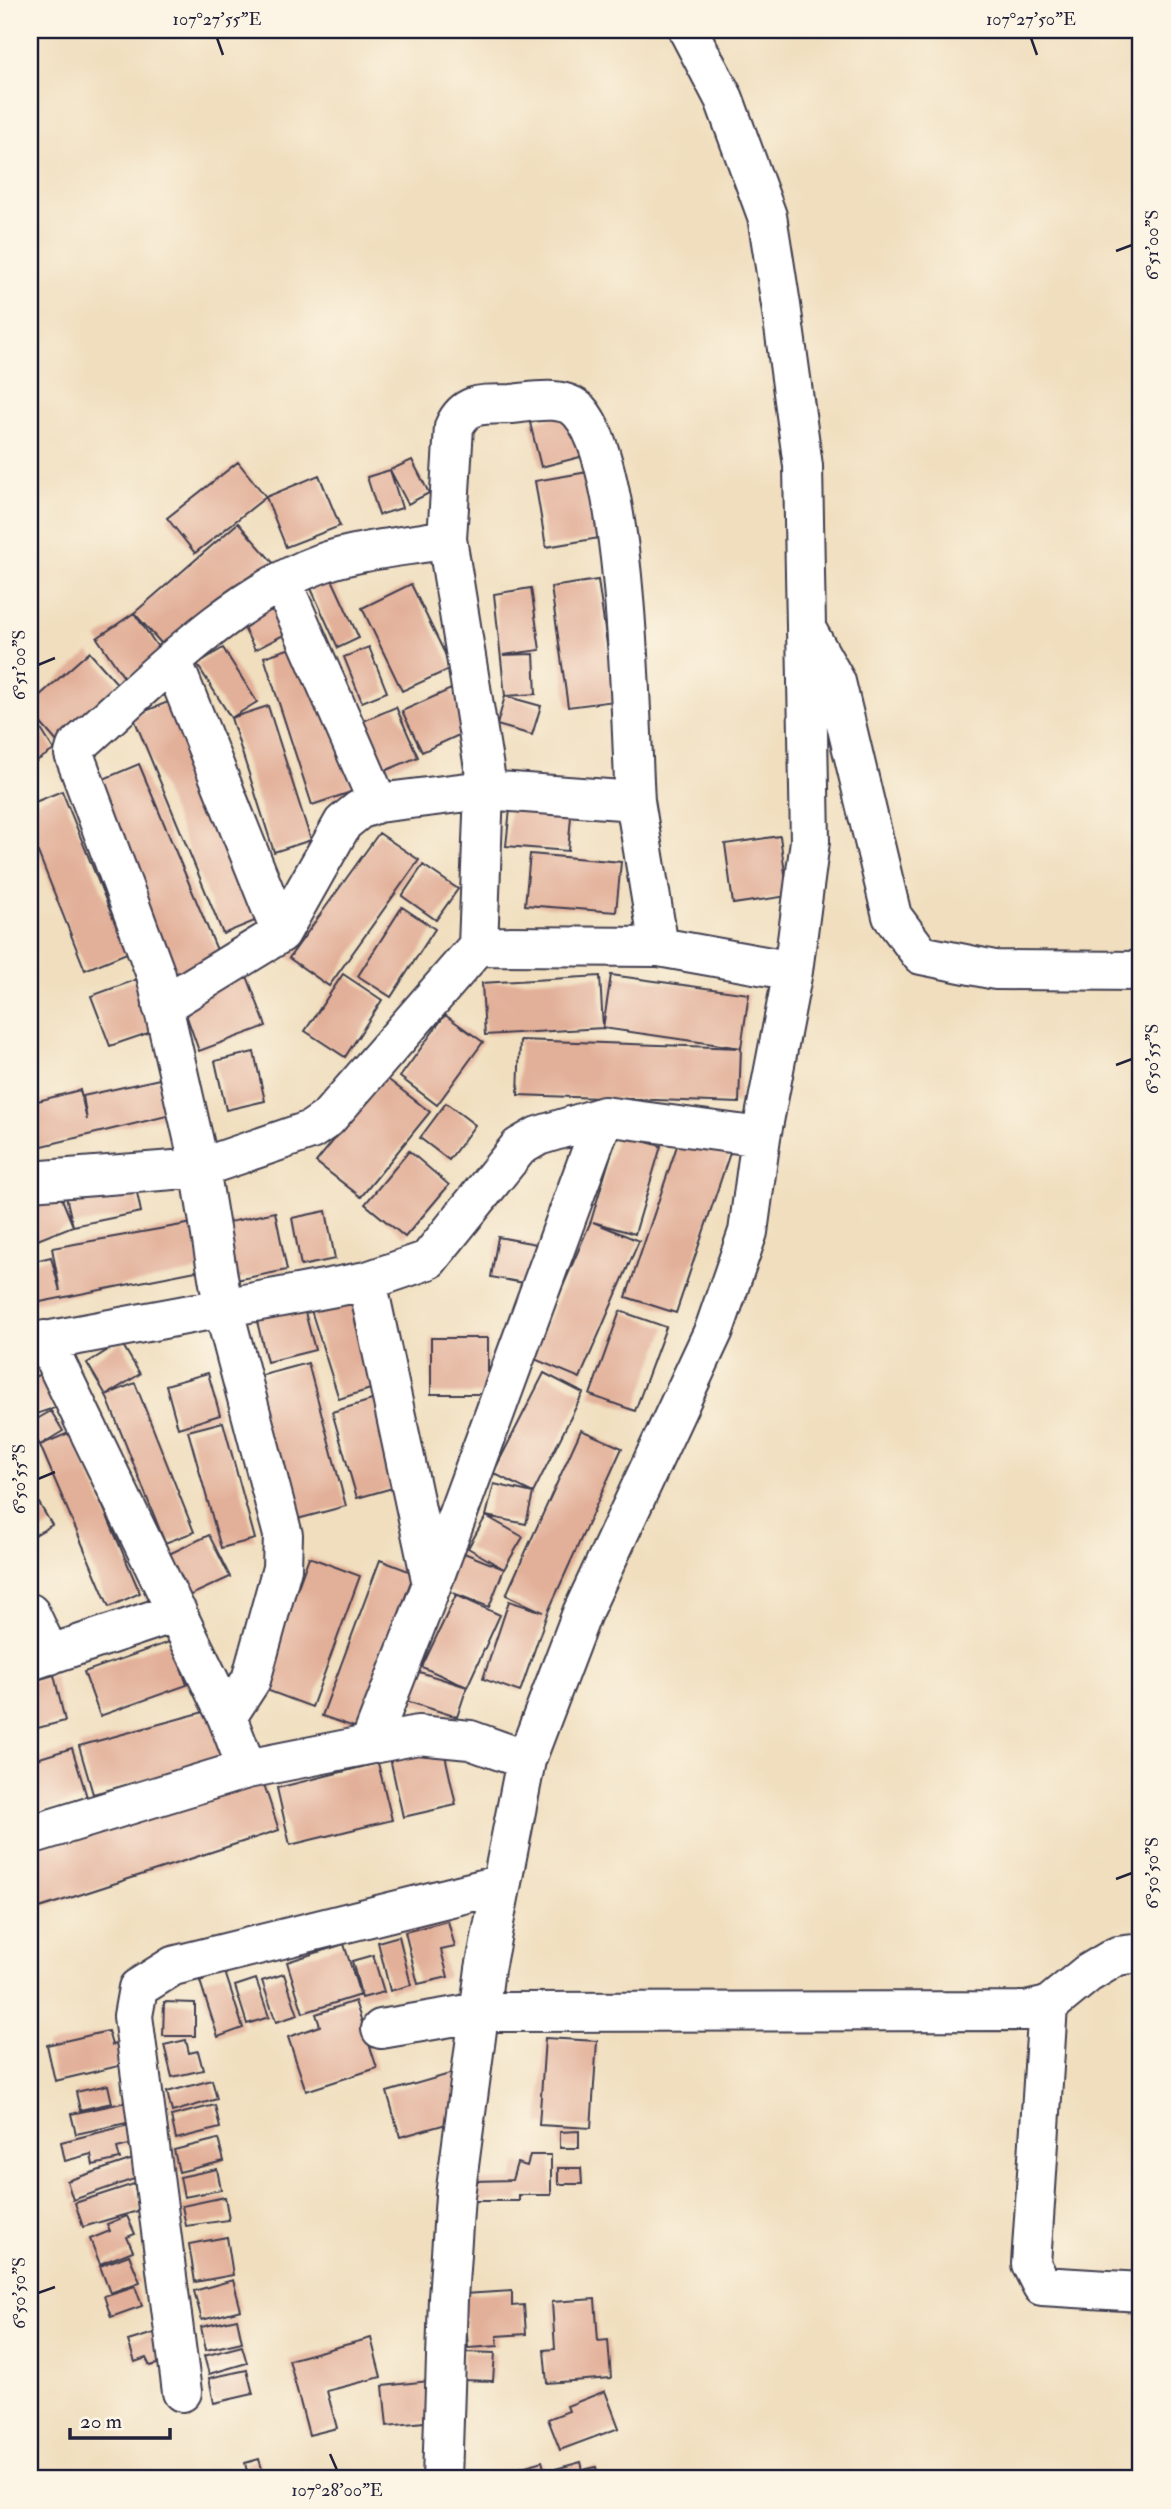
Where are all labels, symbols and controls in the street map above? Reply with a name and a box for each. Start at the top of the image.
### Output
text: 107°27'55"E [173,8,261,31]
text: 107°27'50"E [986,8,1076,31]
text: 6°51'00"S [1141,210,1164,280]
text: 6°51'00"S [8,630,31,700]
text: 6°50'55"S [1141,1024,1164,1094]
text: 6°50'55"S [8,1444,31,1514]
text: 6°50'50"S [1141,1837,1164,1909]
text: 6°50'50"S [8,2257,31,2329]
scale bar [70,2397,170,2441]
text: 20 m [80,2408,122,2435]
text: 107°28'00"E [291,2479,383,2502]

